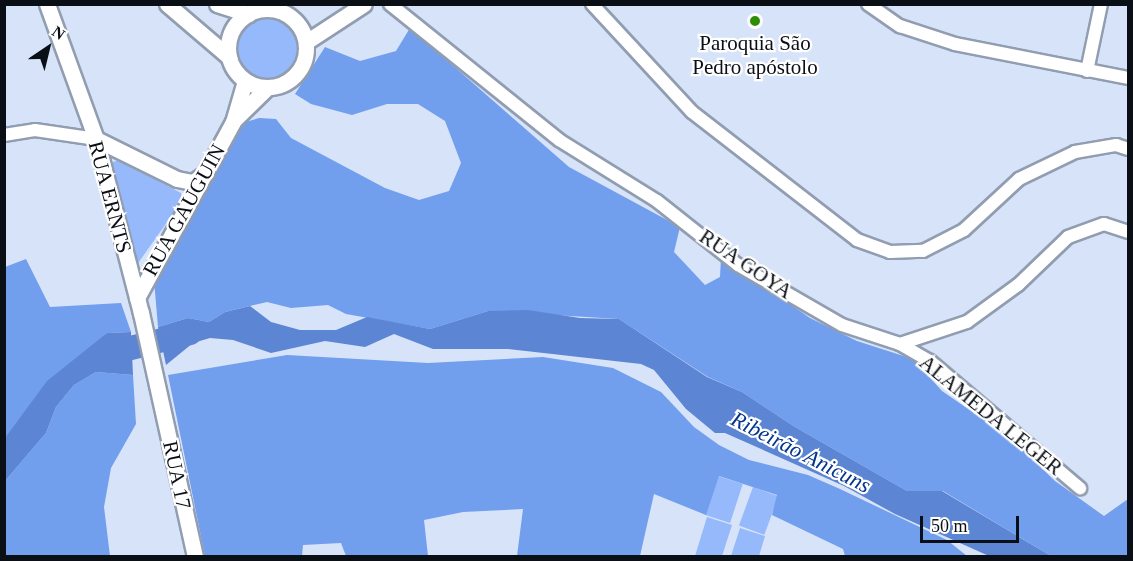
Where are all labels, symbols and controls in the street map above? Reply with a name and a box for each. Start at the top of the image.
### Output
marker: Paroquia São Pedro apóstolo [748,14,762,28]
north arrow [18,18,78,78]
text: N [49,23,68,43]
place label: Paroquia São Pedro apóstolo [692,30,818,80]
street label: RUA ERNTS [83,138,137,256]
street label: RUA GAUGUIN [137,139,231,281]
street label: RUA GOYA [694,223,798,305]
street label: ALAMEDA LEGER [914,349,1068,481]
water label: Ribeirão Anicuns [727,405,875,499]
street label: RUA 17 [157,438,197,512]
scale bar [923,504,1022,542]
text: 50 m [931,516,968,536]

